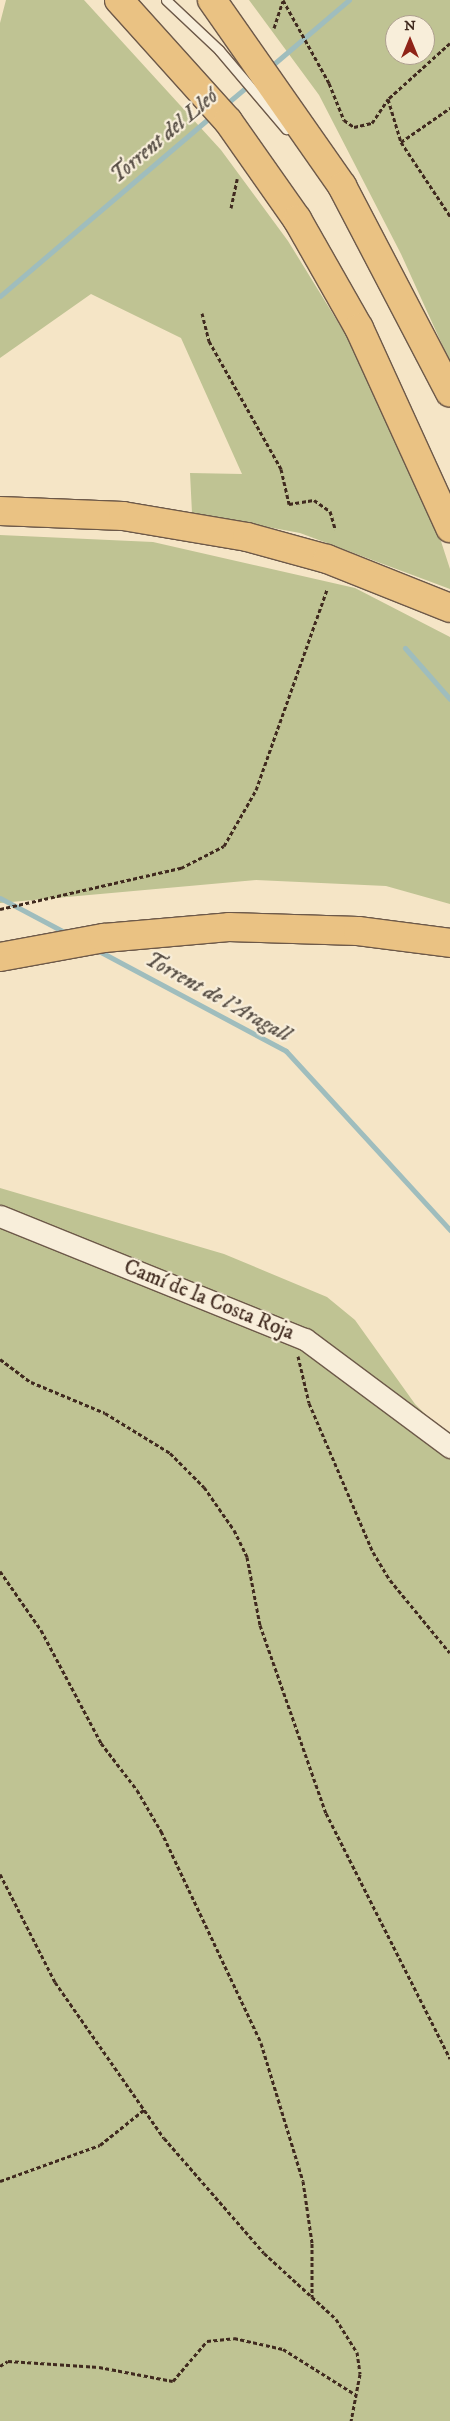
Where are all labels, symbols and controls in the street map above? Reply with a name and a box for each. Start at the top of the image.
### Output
north arrow [385,15,435,65]
text: N [404,17,416,35]
water label: Torrent del Lleó [105,83,223,189]
water label: Torrent de l'Aragall [141,946,295,1048]
street label: Camí de la Costa Roja [120,1254,298,1346]

